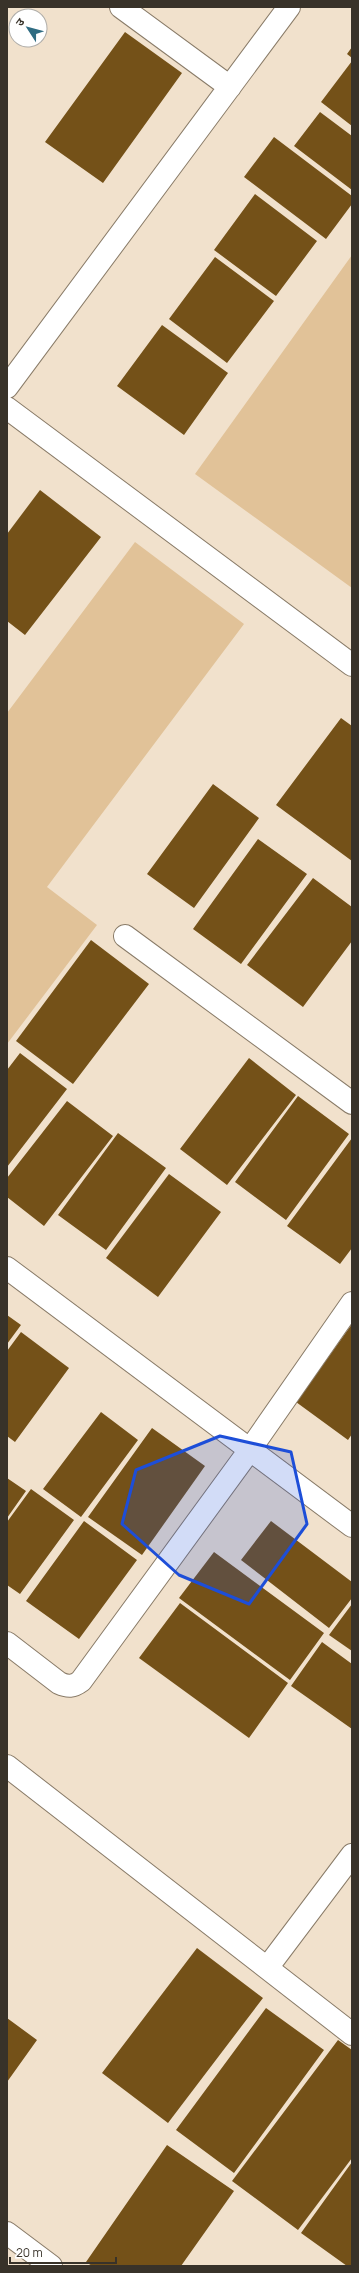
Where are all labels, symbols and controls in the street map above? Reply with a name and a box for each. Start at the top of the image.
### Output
north arrow [8,8,48,48]
text: उ [12,14,28,29]
scale bar [10,2239,116,2265]
text: 20 m [16,2244,43,2261]

